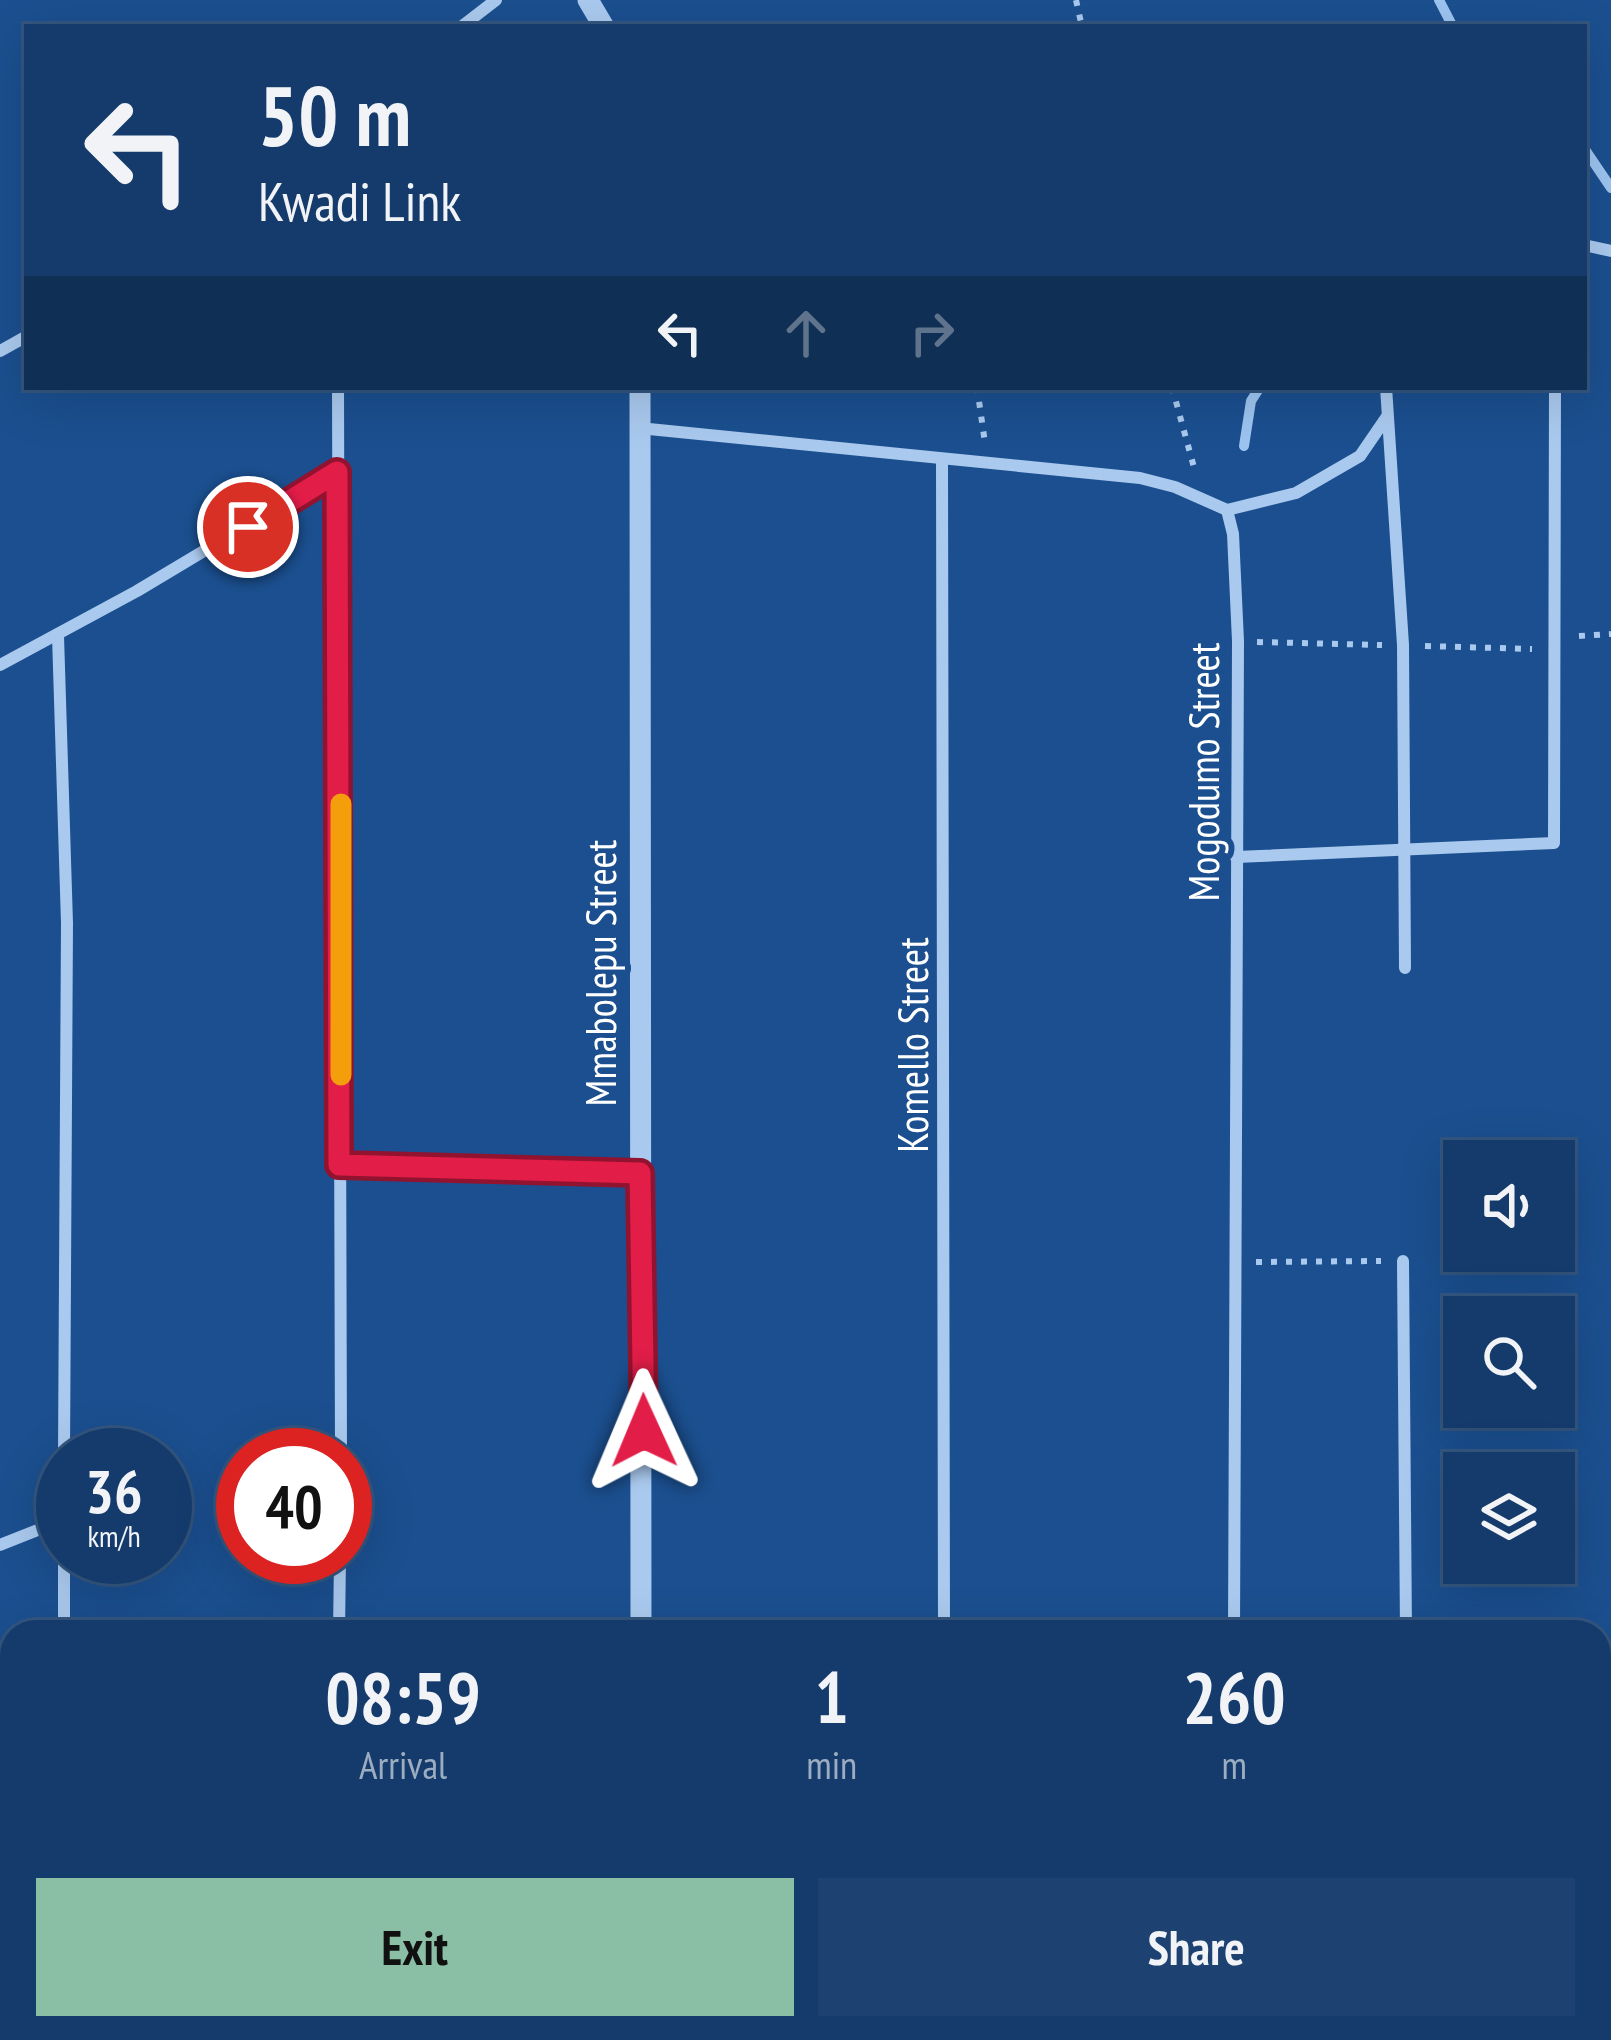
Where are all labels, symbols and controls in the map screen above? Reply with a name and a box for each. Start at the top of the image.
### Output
text: 50 m [258,60,411,169]
icon: left [60,72,216,228]
text: Kwadi Link [258,166,461,236]
icon: left [647,300,713,366]
icon: ahead [773,300,839,366]
icon: right [899,300,965,366]
pin [197,476,299,578]
icon: arrive [215,494,281,560]
street label: Mogodumo Street [1176,642,1231,901]
street label: Mmabolepu Street [573,839,628,1106]
street label: Komello Street [885,937,940,1153]
map controls [1443,1140,1575,1584]
button: sound [1443,1140,1575,1272]
button: search [1443,1296,1575,1428]
position arrow [581,1368,707,1494]
speed limit sign: 40 [216,1428,372,1584]
text: 36 [85,1452,143,1530]
button: layers [1443,1452,1575,1584]
text: km/h [87,1516,141,1555]
text: 08:59 [325,1650,481,1743]
text: 1 [815,1650,849,1743]
text: 260 [1182,1650,1286,1743]
text: Arrival [359,1739,447,1790]
text: min [806,1739,857,1790]
text: m [1221,1739,1247,1790]
button: Exit [36,1878,794,2016]
button: Share [818,1878,1575,2016]

